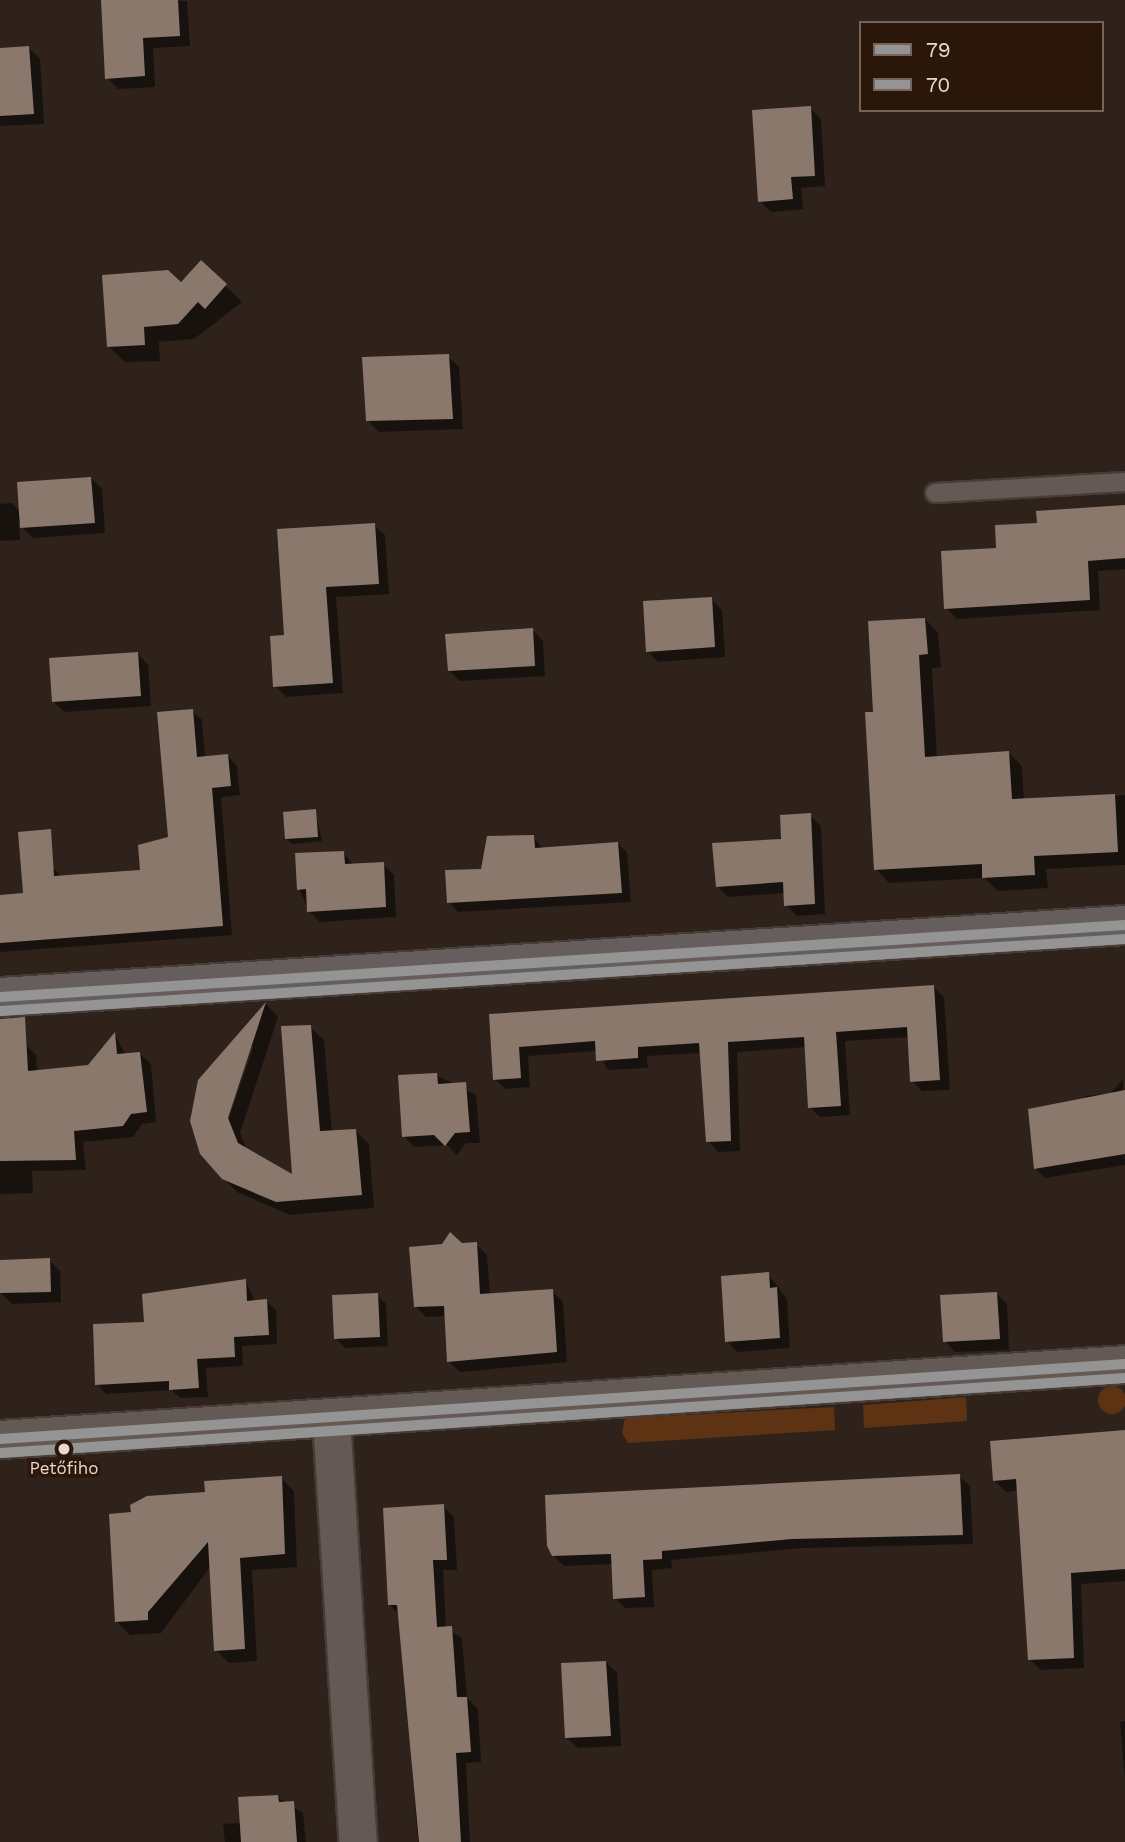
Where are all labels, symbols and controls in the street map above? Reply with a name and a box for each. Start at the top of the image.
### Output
legend [859,21,1104,112]
text: 79 [926,37,951,62]
text: 70 [926,72,950,97]
marker: Petőfiho [57,1442,71,1456]
place label: Petőfiho [30,1459,98,1479]

